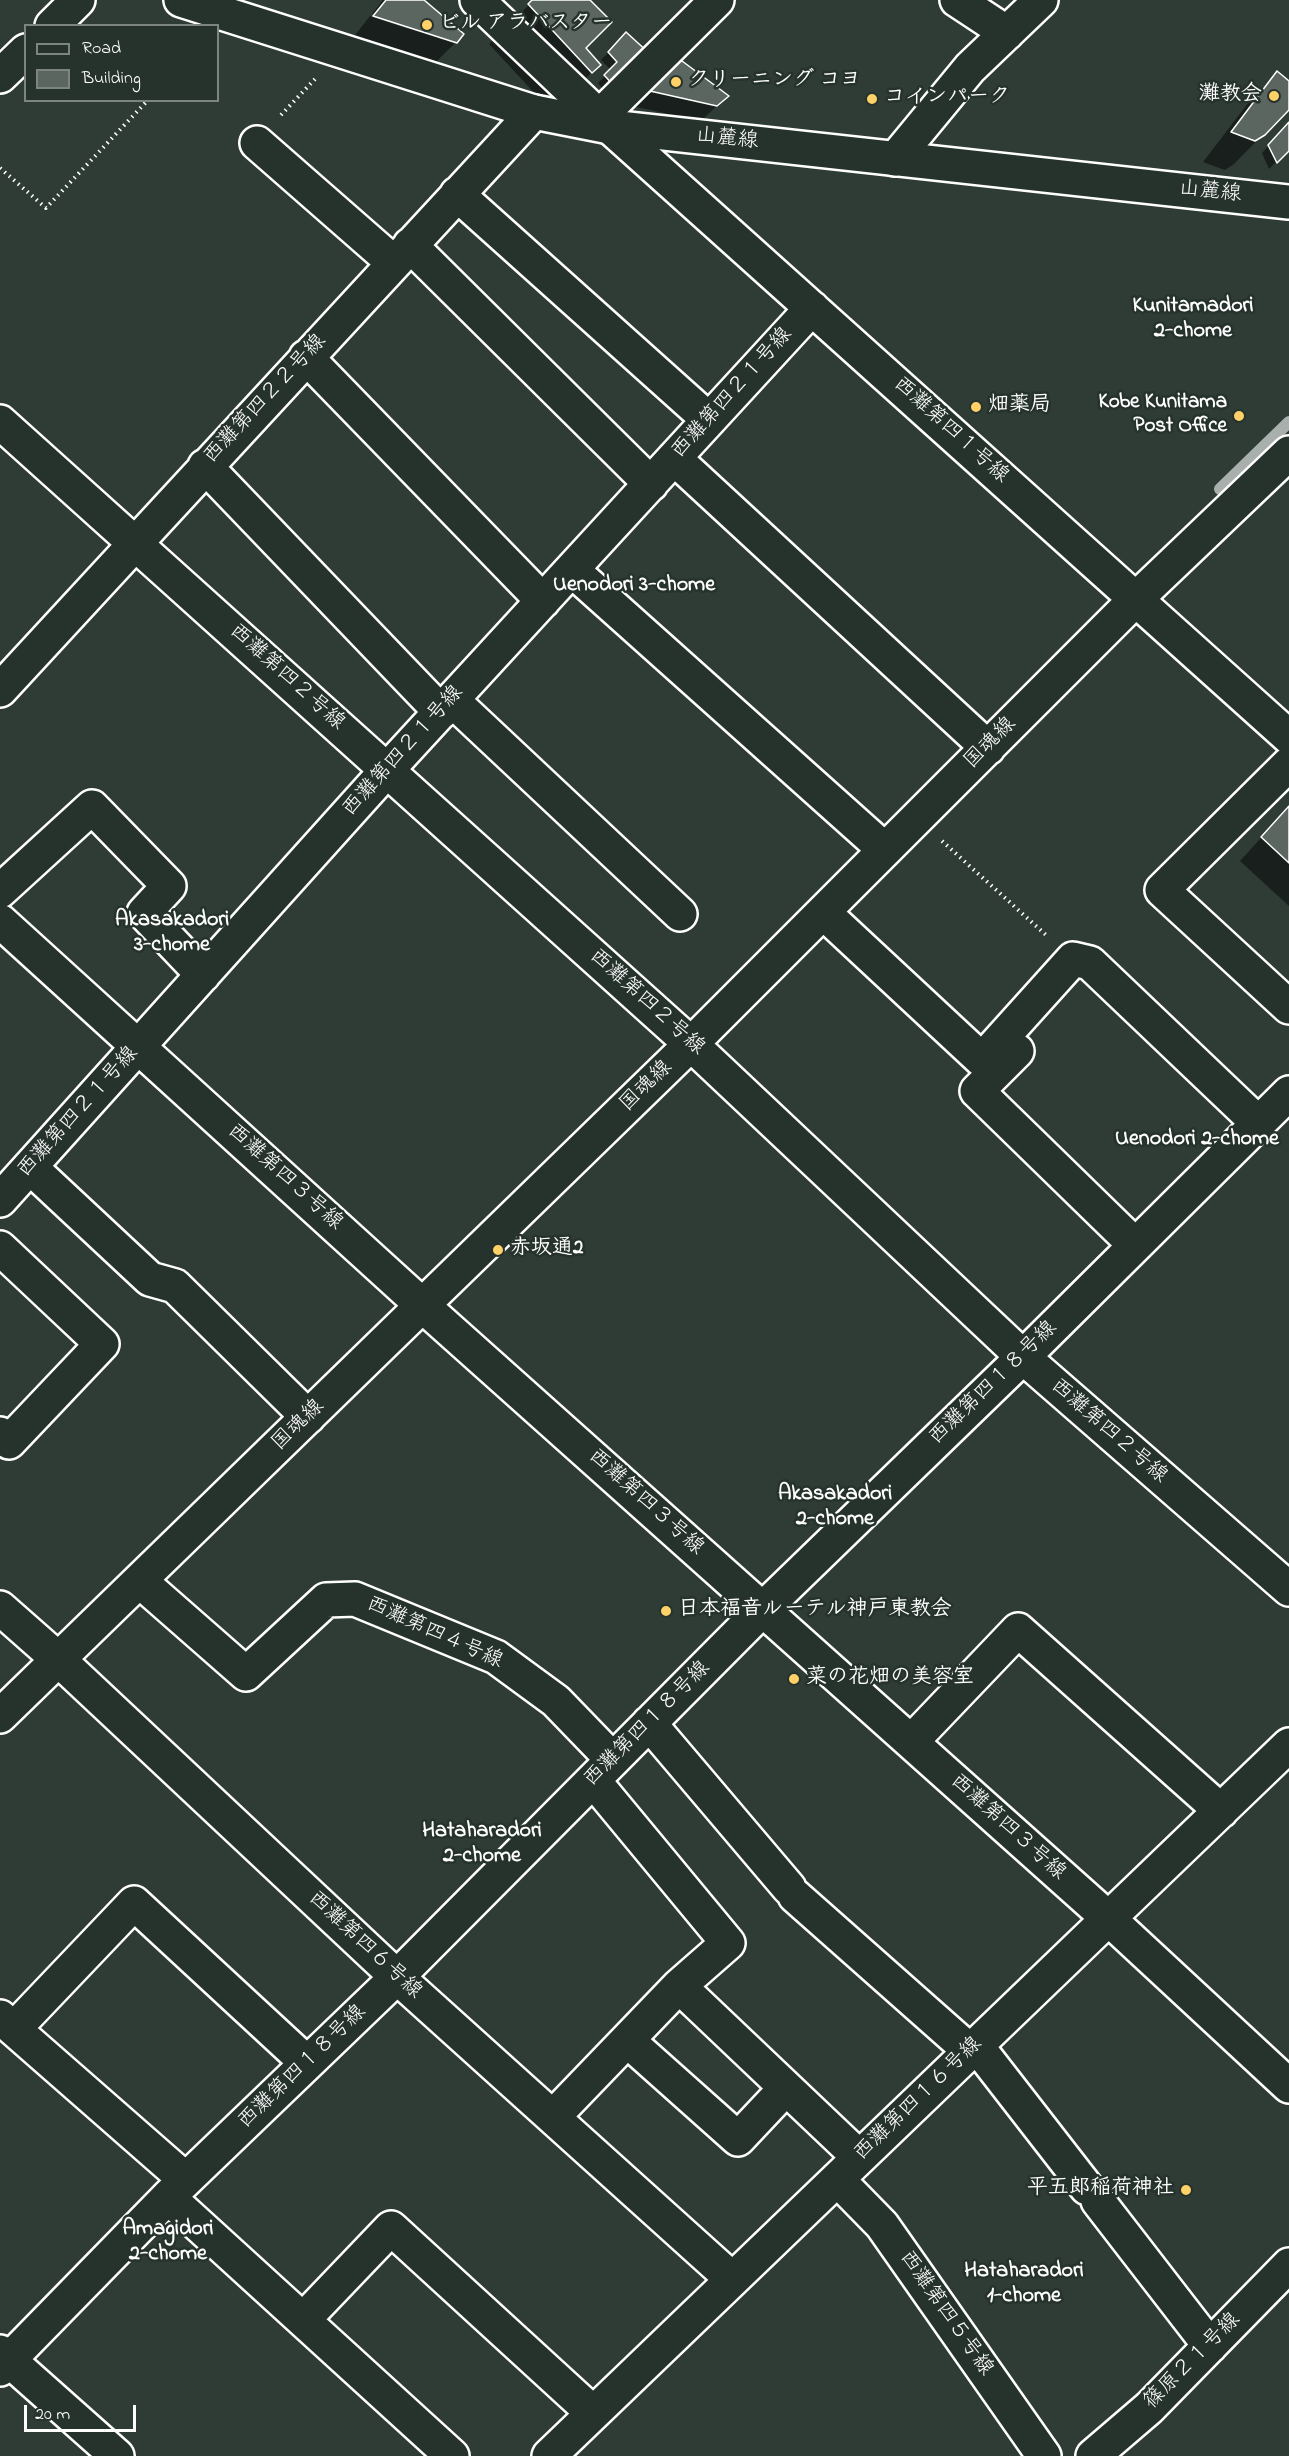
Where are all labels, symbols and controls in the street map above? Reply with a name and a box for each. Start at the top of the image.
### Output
place label: ビル アラバスター [439,12,612,38]
marker: ビル アラバスター [420,18,434,32]
legend [24,24,219,102]
text: Road [82,36,121,62]
text: Building [82,66,141,92]
place label: クリーニング コヨ [688,69,861,95]
marker: クリーニング コヨ [669,75,683,89]
place label: 灘教会 [1199,83,1262,109]
place label: コインパーク [884,86,1010,112]
marker: 灘教会 [1267,89,1281,103]
marker: コインパーク [865,92,879,106]
street label: 山麓線 [694,124,760,156]
street label: 山麓線 [1177,177,1243,209]
district label: Kunitamadori 2-chome [1133,294,1253,346]
street label: 西灘第四２１号線 [667,323,799,465]
street label: 西灘第四２２号線 [199,330,333,470]
street label: 西灘第四１号線 [887,372,1013,490]
place label: Kobe Kunitama Post Office [1098,391,1227,441]
place label: 畑薬局 [988,394,1051,420]
marker: 畑薬局 [969,400,983,414]
marker: Kobe Kunitama Post Office [1232,409,1246,423]
district label: Uenodori 3-chome [553,573,715,599]
street label: 西灘第四２号線 [223,619,349,737]
street label: 西灘第四２１号線 [338,681,470,823]
street label: 国魂線 [960,713,1022,775]
district label: Akasakadori 3-chome [115,908,229,960]
street label: 西灘第四２号線 [583,944,709,1062]
street label: 西灘第四２１号線 [13,1042,145,1184]
street label: 国魂線 [616,1056,678,1118]
street label: 西灘第四３号線 [221,1119,347,1237]
district label: Uenodori 2-chome [1115,1127,1279,1153]
place label: 赤坂通2 [510,1237,583,1263]
marker: 赤坂通2 [491,1243,505,1257]
street label: 西灘第四１８号線 [925,1317,1063,1451]
street label: 西灘第四２号線 [1044,1374,1172,1490]
street label: 国魂線 [268,1395,330,1457]
street label: 西灘第四３号線 [582,1444,708,1562]
district label: Akasakadori 2-chome [778,1482,892,1534]
street label: 西灘第四４号線 [362,1593,506,1675]
place label: 日本福音ルーテル神戸東教会 [678,1598,952,1624]
marker: 日本福音ルーテル神戸東教会 [659,1604,673,1618]
street label: 西灘第四１８号線 [580,1657,716,1793]
place label: 菜の花畑の美容室 [806,1666,974,1692]
marker: 菜の花畑の美容室 [787,1672,801,1686]
street label: 西灘第四３号線 [944,1769,1070,1887]
district label: Hataharadori 2-chome [422,1819,542,1870]
street label: 西灘第四６号線 [302,1887,426,2005]
street label: 西灘第四１８号線 [234,2001,372,2135]
street label: 西灘第四１６号線 [850,2033,988,2167]
place label: 平五郎稲荷神社 [1027,2177,1174,2203]
marker: 平五郎稲荷神社 [1179,2183,1193,2197]
district label: Amagidori 2-chome [123,2217,213,2268]
street label: 西灘第四５号線 [893,2247,997,2381]
district label: Hataharadori 1-chome [964,2259,1084,2310]
street label: 篠原２１号線 [1140,2309,1246,2415]
scale bar [27,2393,140,2431]
text: 20 m [35,2402,70,2428]

